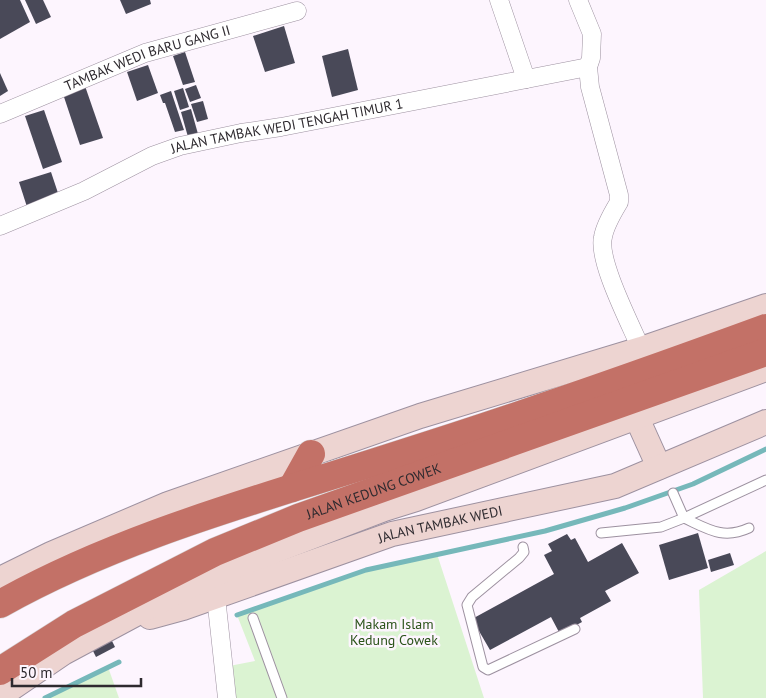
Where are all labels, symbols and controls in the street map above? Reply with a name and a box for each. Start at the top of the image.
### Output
street label: TAMBAK WEDI BARU GANG II [62,21,232,95]
street label: JALAN TAMBAK WEDI TENGAH TIMUR 1 [167,94,405,158]
street label: JALAN KEDUNG COWEK [303,459,444,524]
street label: JALAN TAMBAK WEDI [374,502,504,548]
park label: Makam Islam Kedung Cowek [350,615,438,649]
scale bar [12,656,141,688]
text: 50 m [20,663,53,682]

